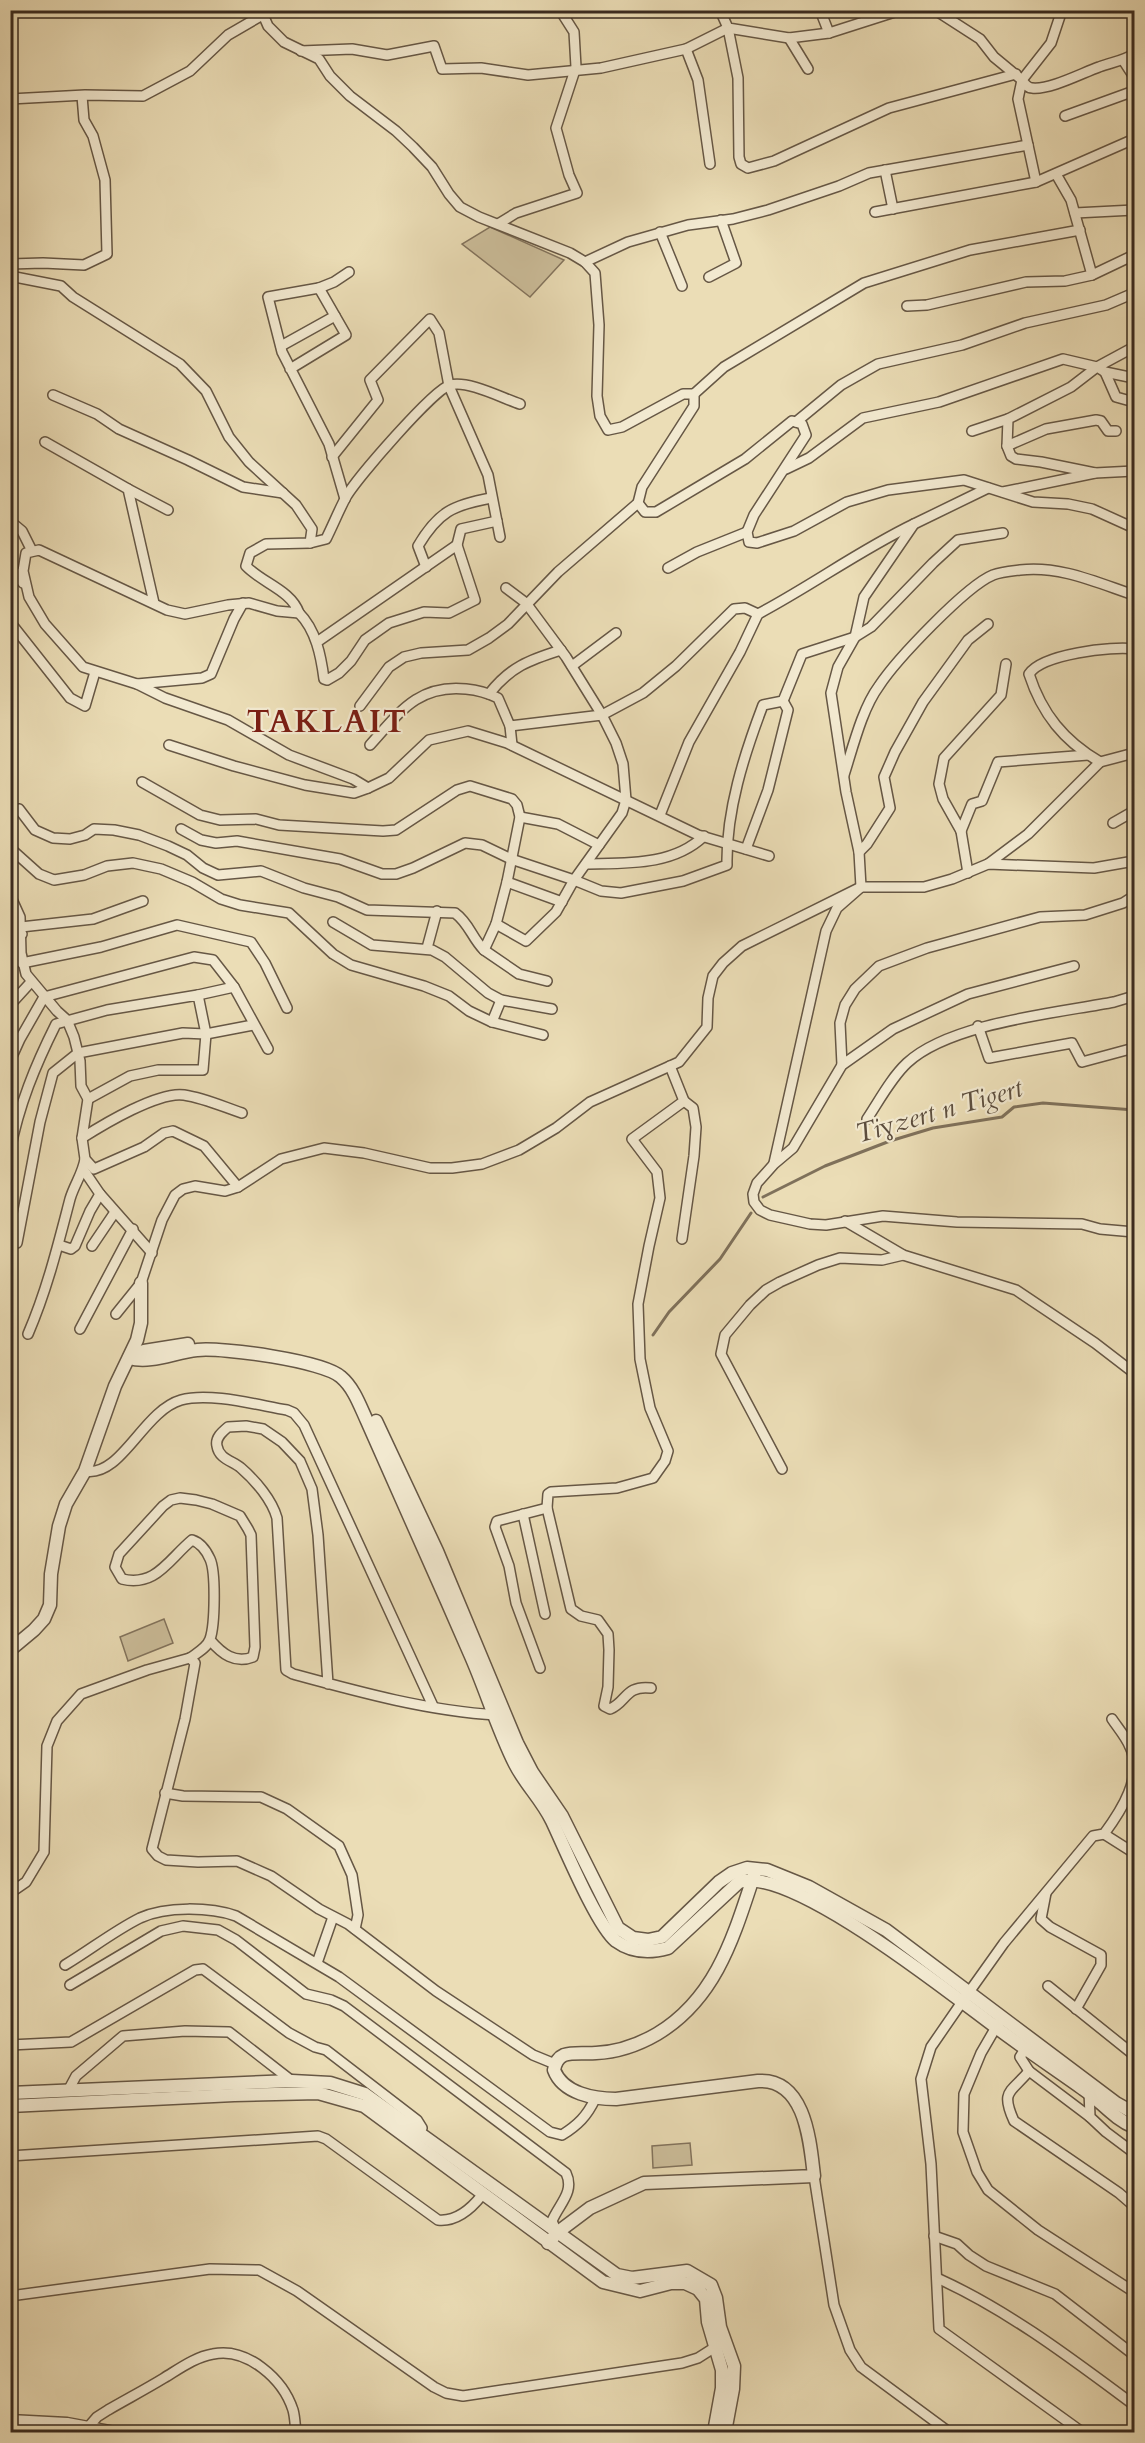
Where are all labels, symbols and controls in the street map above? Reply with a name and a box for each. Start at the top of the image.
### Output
district label: TAKLAIT [246,700,408,744]
water label: Tiɣzert n Tigert [851,1069,1028,1152]

